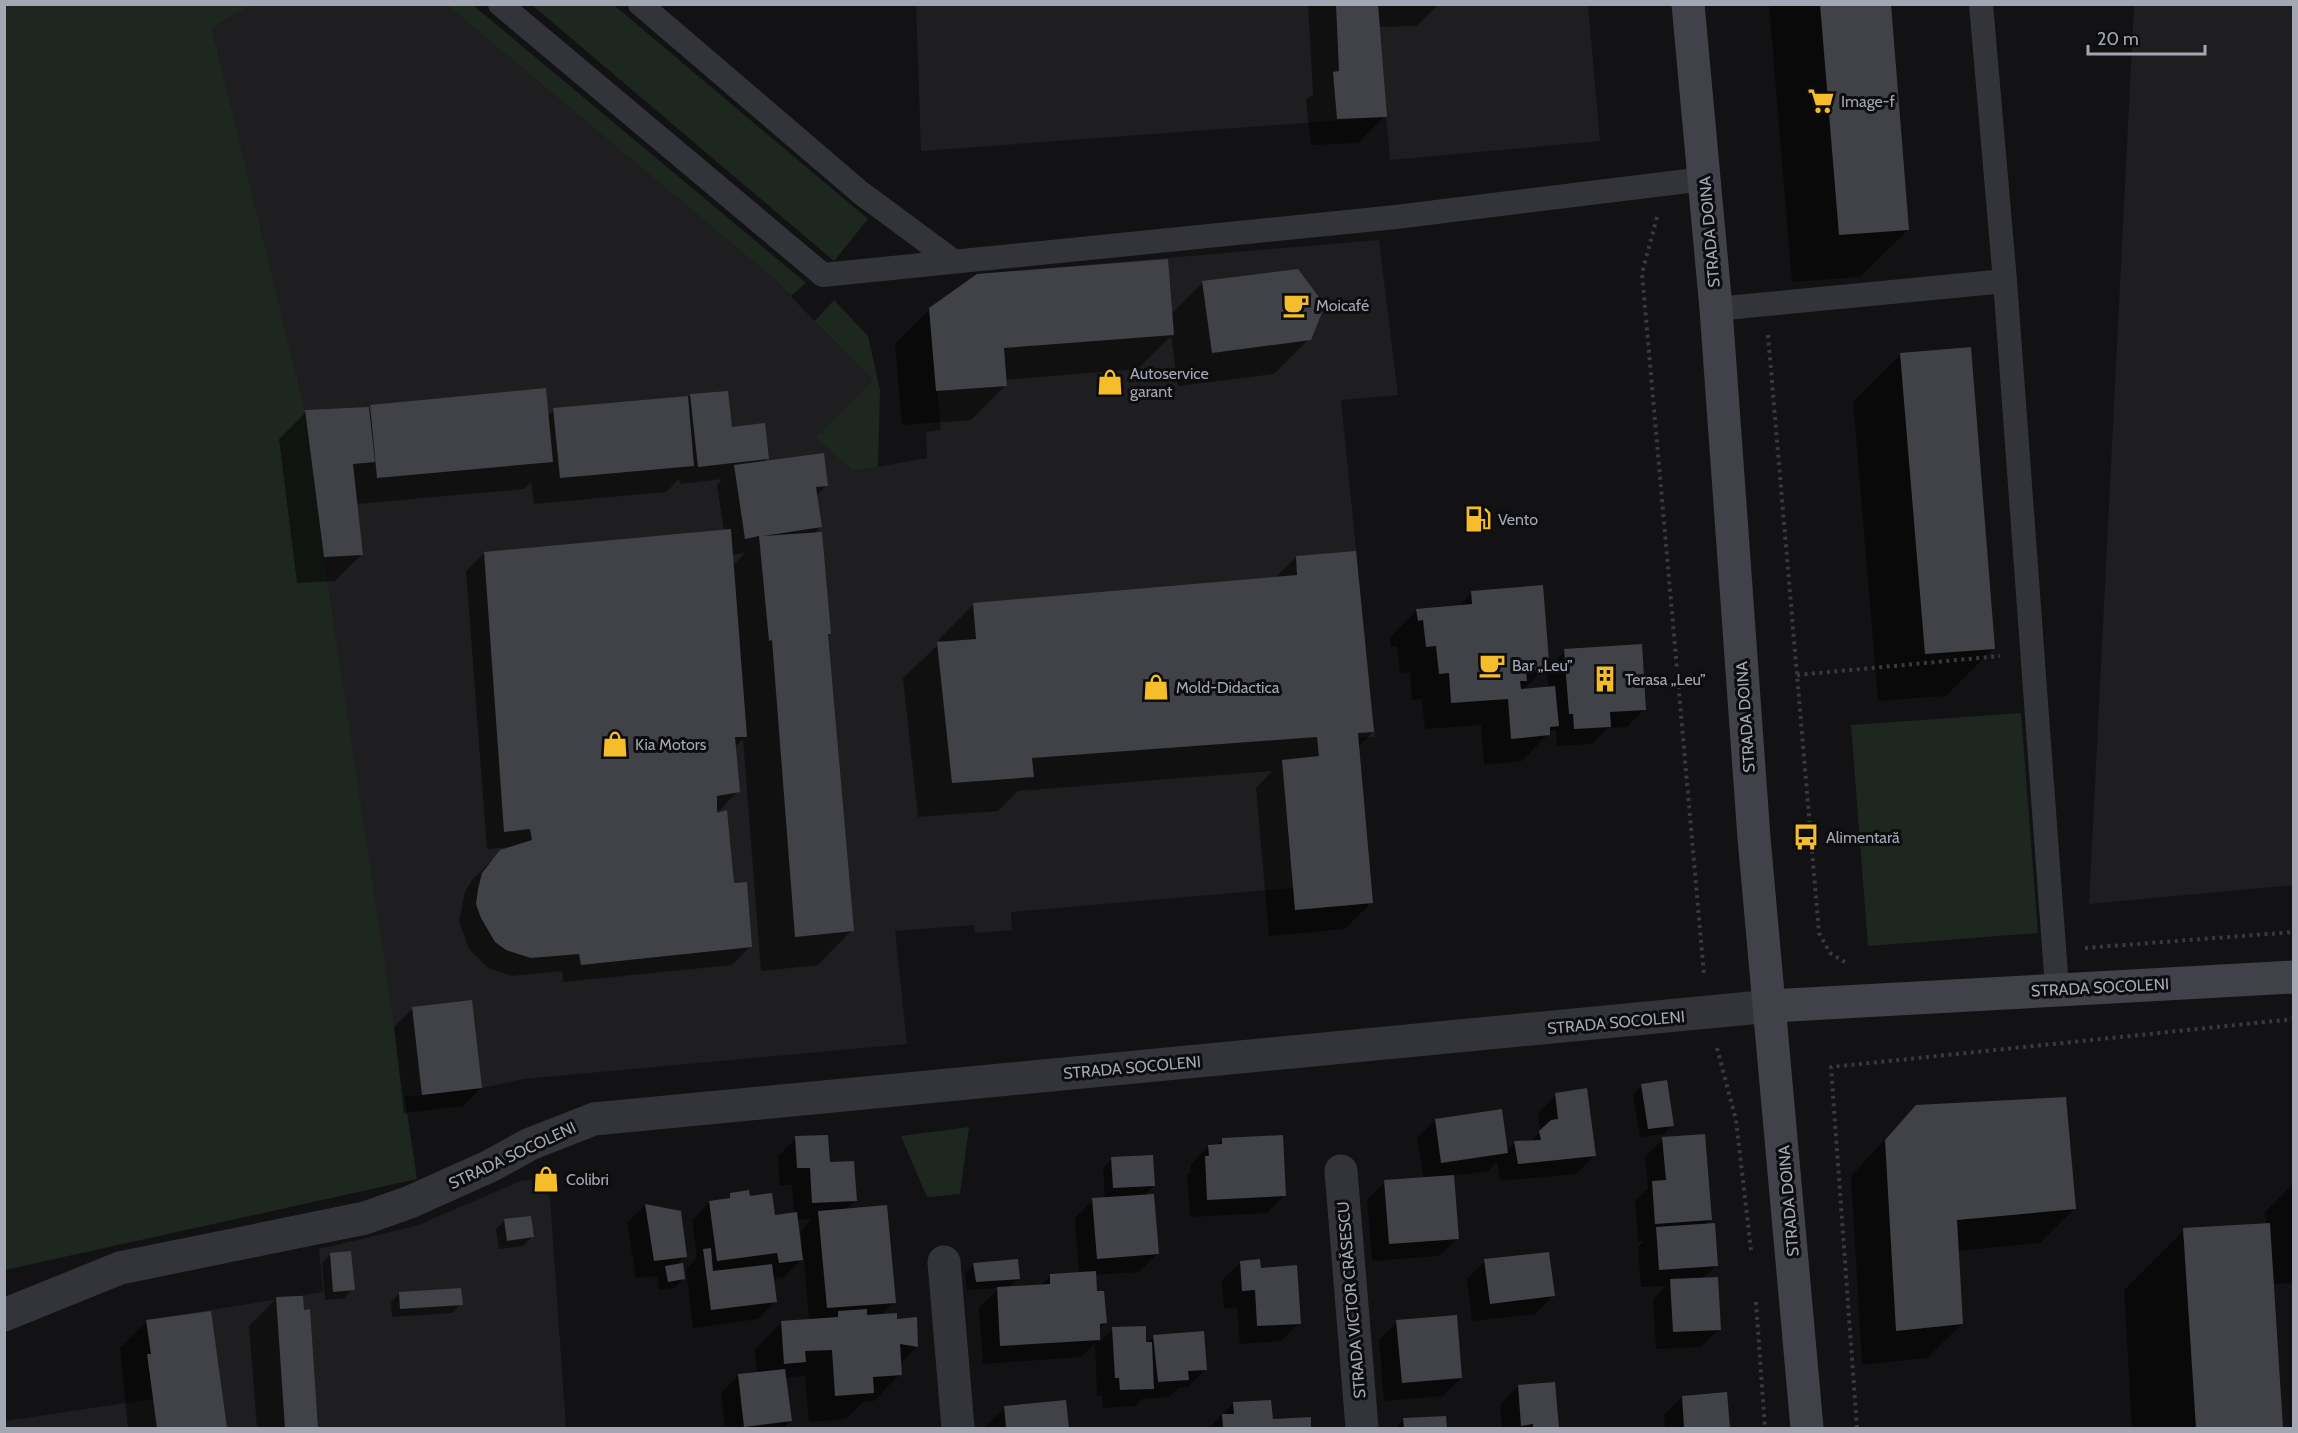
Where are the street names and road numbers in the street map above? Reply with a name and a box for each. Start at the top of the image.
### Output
street label: STRADA DOINA [1695,175,1724,288]
street label: STRADA DOINA [1732,661,1759,773]
street label: STRADA SOCOLENI [2031,974,2169,1001]
street label: STRADA SOCOLENI [1546,1007,1686,1038]
street label: STRADA SOCOLENI [1062,1052,1202,1083]
street label: STRADA SOCOLENI [446,1118,579,1193]
street label: STRADA DOINA [1774,1144,1803,1257]
street label: STRADA VICTOR CRĂSESCU [1333,1200,1370,1399]

